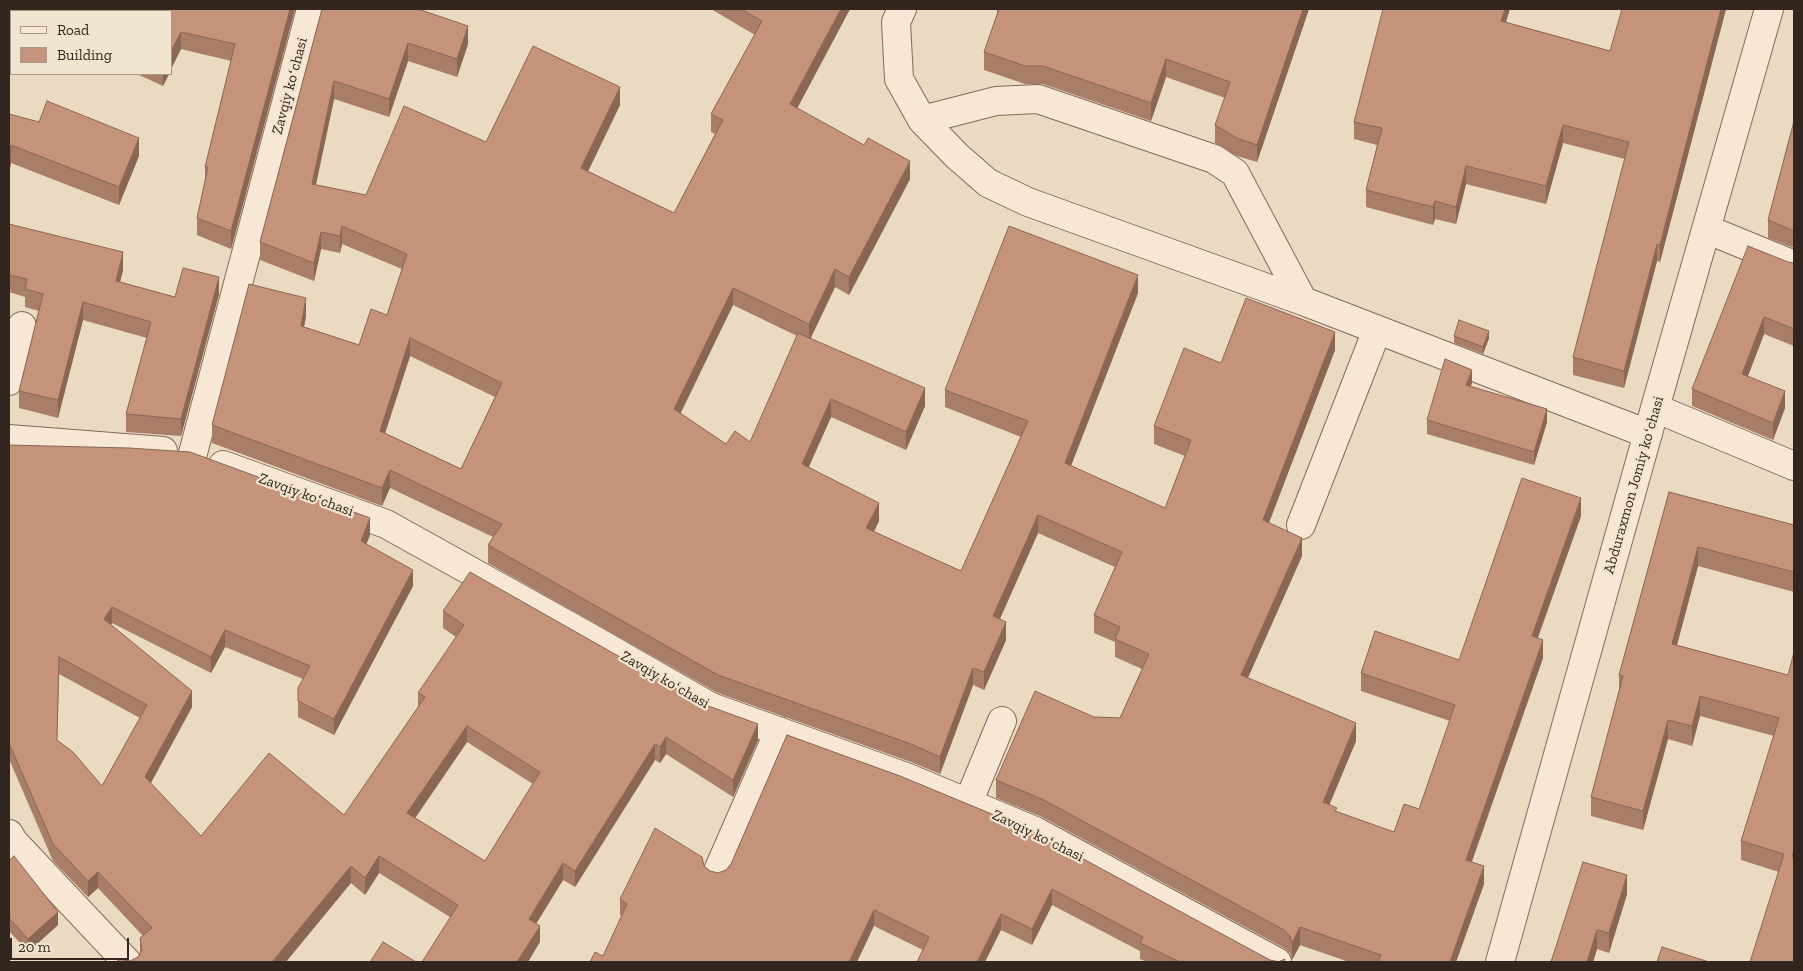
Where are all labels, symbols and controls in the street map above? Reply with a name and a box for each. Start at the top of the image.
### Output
legend [10,10,172,75]
text: Road [57,21,89,39]
street label: Zavqiy koʻchasi [268,36,312,136]
text: Building [57,46,112,64]
street label: Abduraxmon Jomiy koʻchasi [1600,394,1668,576]
street label: Zavqiy koʻchasi [256,469,356,521]
street label: Zavqiy koʻchasi [617,647,713,713]
street label: Zavqiy koʻchasi [989,806,1087,866]
scale bar [12,928,131,960]
text: 20 m [18,938,51,956]

